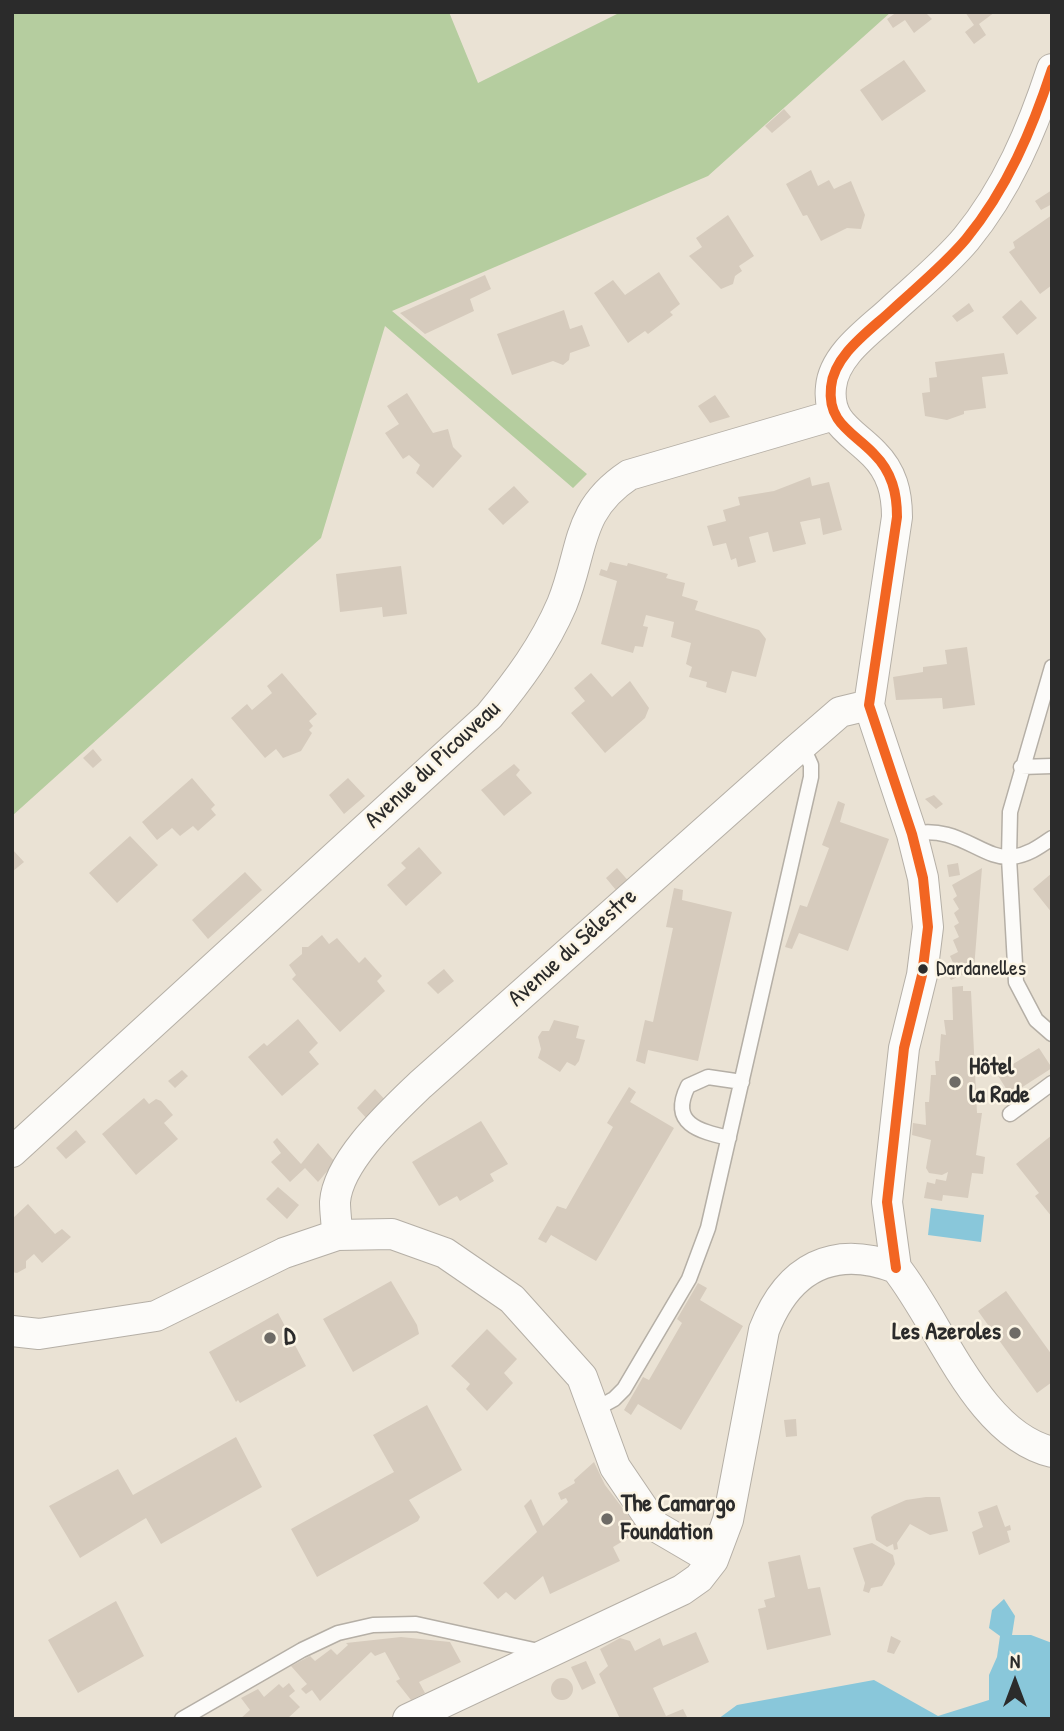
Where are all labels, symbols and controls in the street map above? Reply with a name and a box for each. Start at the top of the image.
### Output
street label: Avenue du Picouveau [359,695,507,835]
street label: Avenue du Sélestre [503,883,643,1013]
place label: Dardanelles [936,956,1026,982]
marker: Dardanelles [916,962,930,976]
place label: Hôtel la Rade [969,1054,1030,1110]
marker: Hôtel la Rade [947,1074,963,1090]
place label: Les Azeroles [892,1319,1001,1347]
place label: D [284,1324,295,1352]
marker: Les Azeroles [1007,1325,1023,1341]
marker: D [262,1330,278,1346]
place label: The Camargo Foundation [621,1491,735,1547]
marker: The Camargo Foundation [599,1511,615,1527]
north arrow [980,1647,1050,1717]
text: N [1010,1648,1020,1674]

